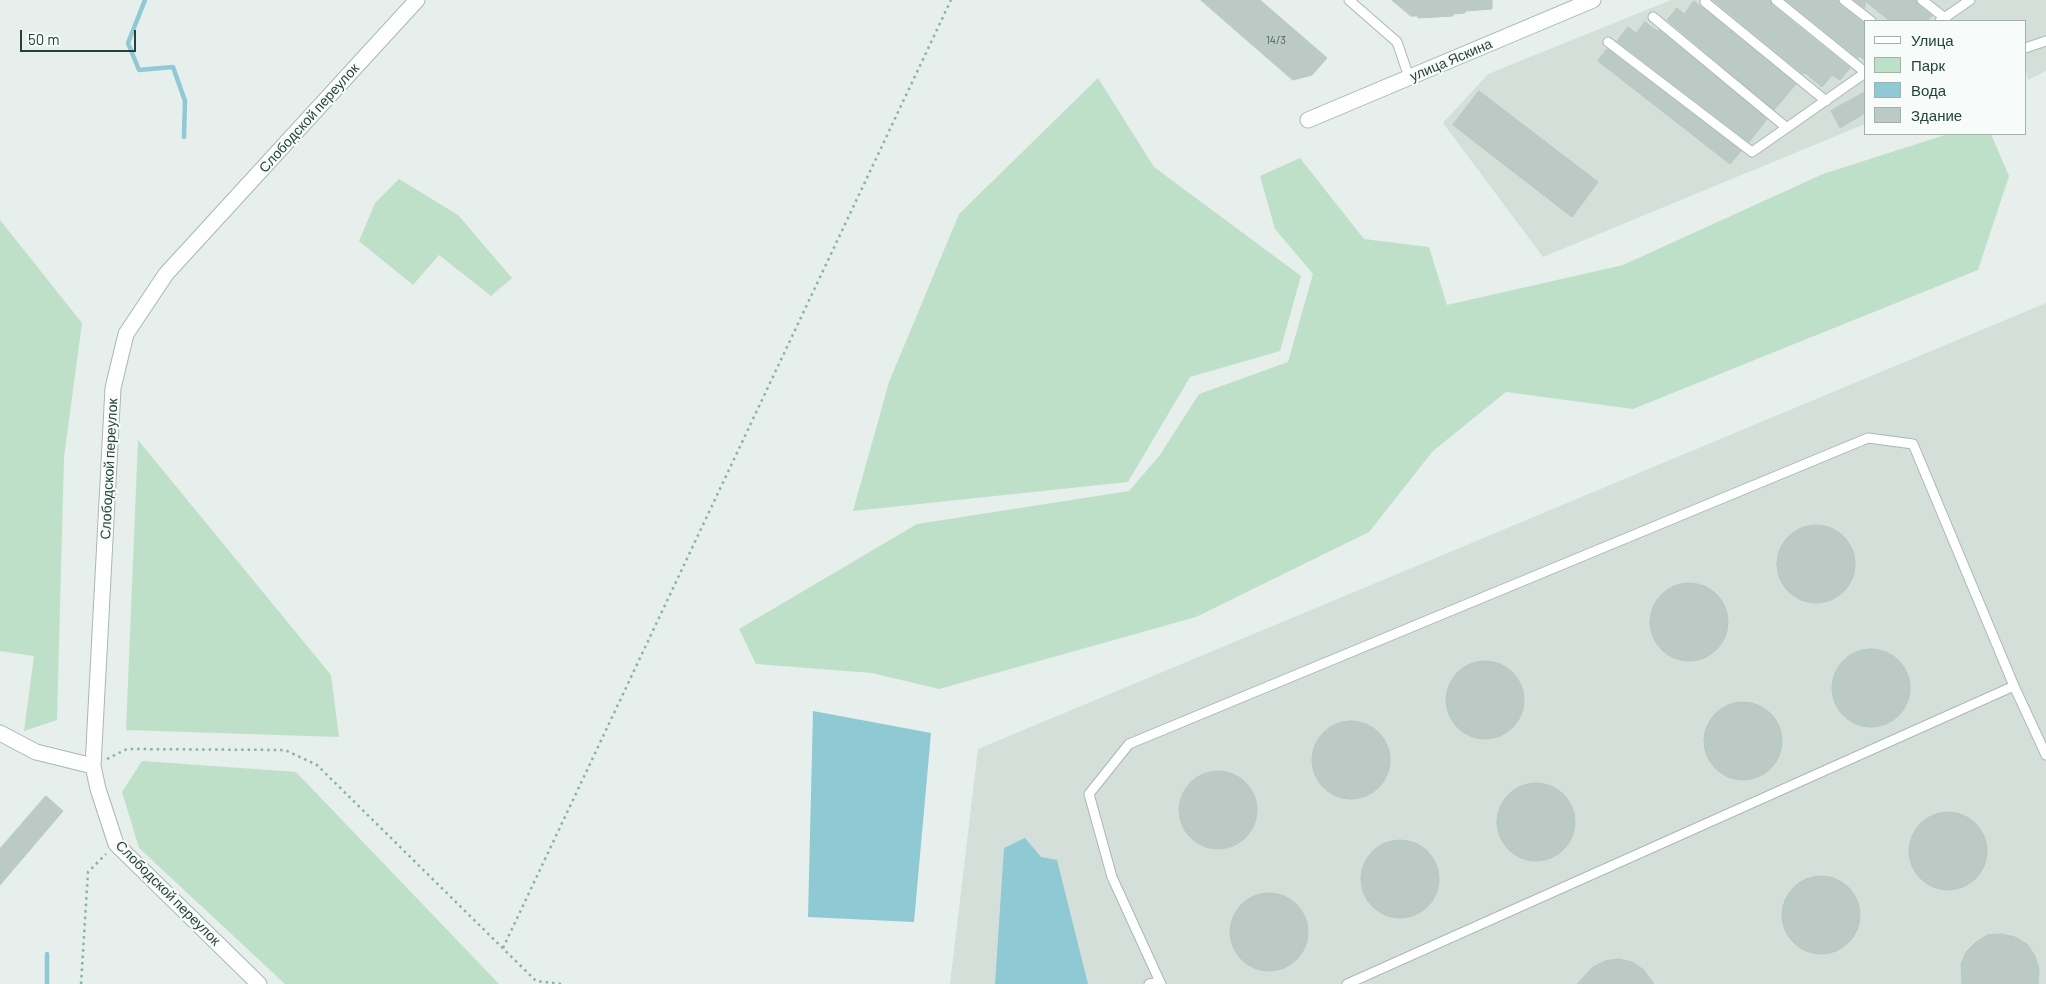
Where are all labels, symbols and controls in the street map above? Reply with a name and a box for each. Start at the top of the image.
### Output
scale bar [22,20,139,52]
legend [1864,20,2026,135]
text: 50 m [28,30,60,48]
text: Улица [1911,31,1954,49]
house number: 14/3 [1266,33,1286,47]
street label: улица Яскина [1407,35,1495,85]
text: Парк [1911,56,1945,74]
street label: Слободской переулок [255,60,363,176]
text: Вода [1911,81,1946,99]
text: Здание [1911,106,1962,124]
street label: Слободской переулок [97,398,121,540]
street label: Слободской переулок [112,837,224,949]

